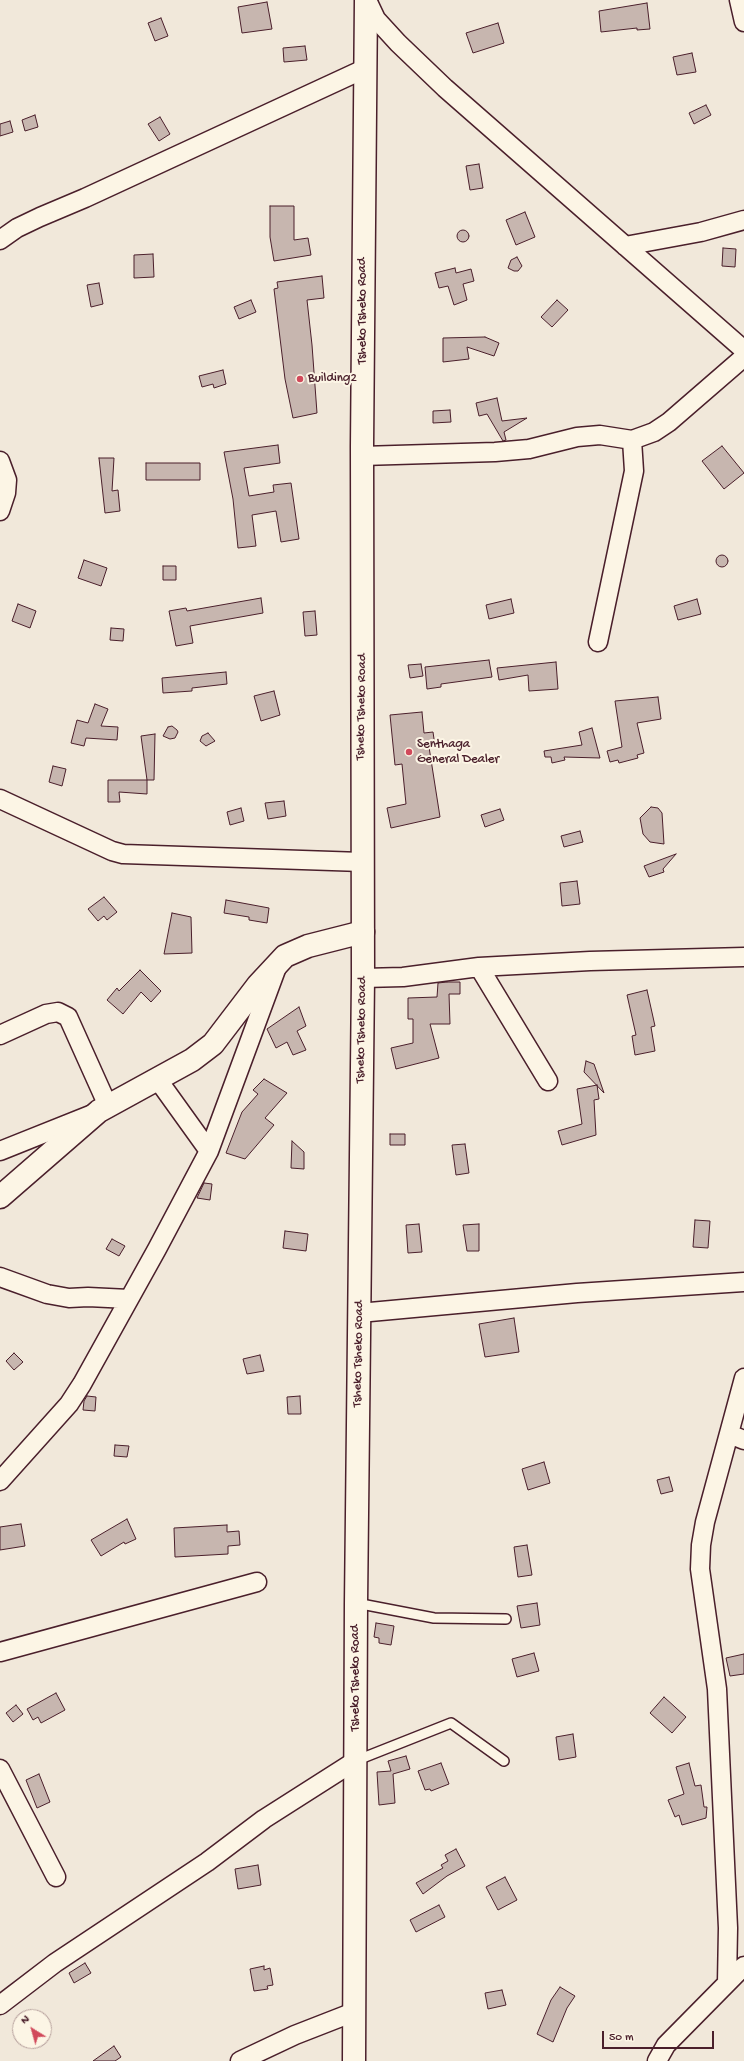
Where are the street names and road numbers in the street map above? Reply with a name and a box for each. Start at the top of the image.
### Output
street label: Tsheko Tsheko Road [355,258,371,364]
street label: Tsheko Tsheko Road [353,654,371,760]
street label: Tsheko Tsheko Road [353,977,371,1083]
street label: Tsheko Tsheko Road [350,1301,368,1407]
street label: Tsheko Tsheko Road [348,1625,364,1731]

